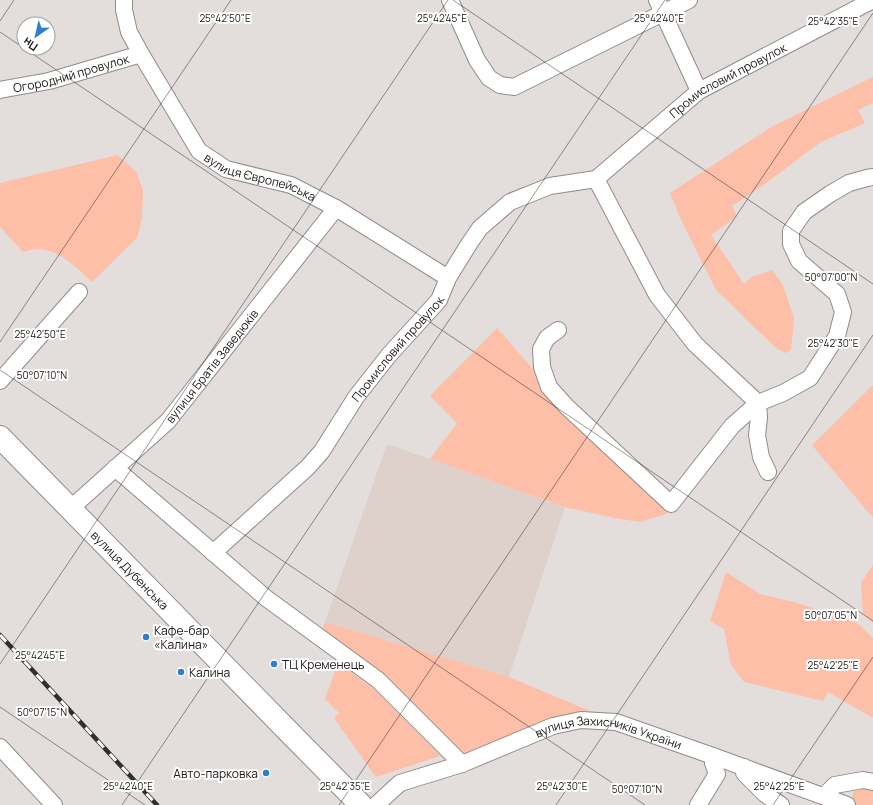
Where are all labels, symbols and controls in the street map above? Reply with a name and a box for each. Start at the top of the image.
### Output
text: 25°42'50"E [199,11,251,25]
text: 25°42'45"E [417,11,467,25]
text: 25°42'40"E [634,11,684,25]
text: 25°42'35"E [808,14,859,28]
north arrow [16,16,56,56]
text: Пн [20,34,40,55]
street label: Промисловий провулок [665,38,790,121]
street label: Огородний провулок [12,49,132,96]
street label: вулиця Європейська [201,148,319,205]
text: 50°07'00"N [805,270,857,284]
street label: Промисловий провулок [347,293,448,405]
street label: вулиця Братів Заведюків [161,305,262,426]
text: 25°42'50"E [14,327,66,341]
text: 25°42'30"E [808,336,859,350]
text: 50°07'10"N [17,368,67,382]
street label: вулиця Дубенська [87,527,173,613]
text: 50°07'05"N [805,608,857,622]
place label: Кафе-бар «Калина» [154,622,209,653]
marker: Кафе-бар «Калина» [141,632,151,642]
text: 25°42'45"E [15,648,65,662]
place label: ТЦ Кременець [282,656,364,673]
text: 25°42'25"E [808,658,859,672]
marker: ТЦ Кременець [269,659,279,669]
place label: Калина [189,664,230,681]
marker: Калина [176,667,186,677]
text: 50°07'15"N [17,705,67,719]
street label: вулиця Захисників України [532,711,684,753]
place label: Авто-парковка [173,765,258,782]
marker: Авто-парковка [261,768,271,778]
text: 25°42'40"E [103,779,153,793]
text: 25°42'35"E [320,779,371,793]
text: 25°42'30"E [537,779,588,793]
text: 25°42'25"E [754,779,805,793]
text: 50°07'10"N [612,782,662,796]

